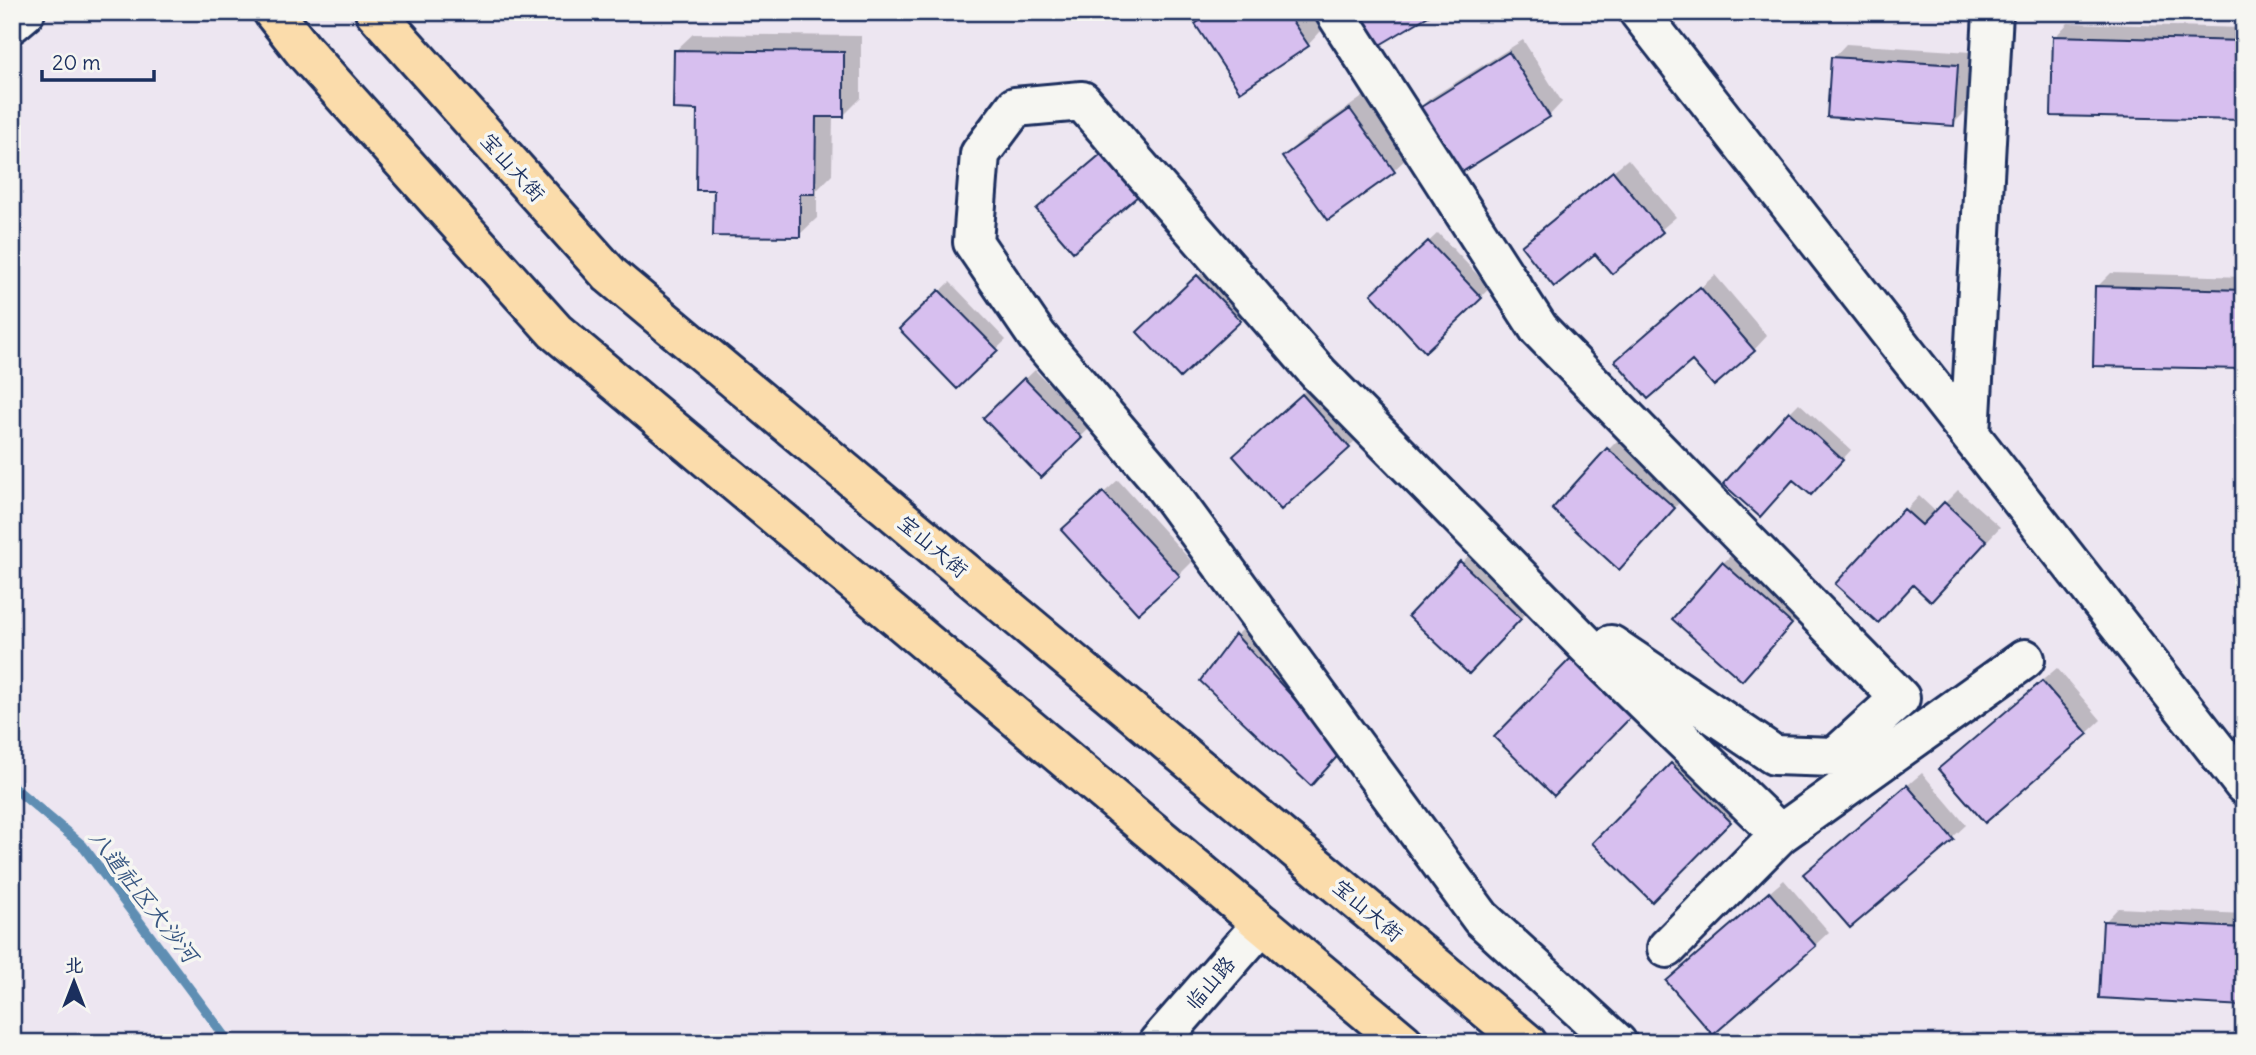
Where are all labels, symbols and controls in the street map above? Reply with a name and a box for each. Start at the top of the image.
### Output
scale bar [42,38,154,82]
text: 20 m [52,49,101,76]
street label: 宝山大街 [475,127,551,207]
street label: 宝山大街 [892,509,974,583]
water label: 八道社区大沙河 [83,824,207,972]
street label: 宝山大街 [1327,873,1409,947]
north arrow [38,946,108,1016]
street label: 临山路 [1179,950,1241,1016]
text: 北 [64,953,84,977]

